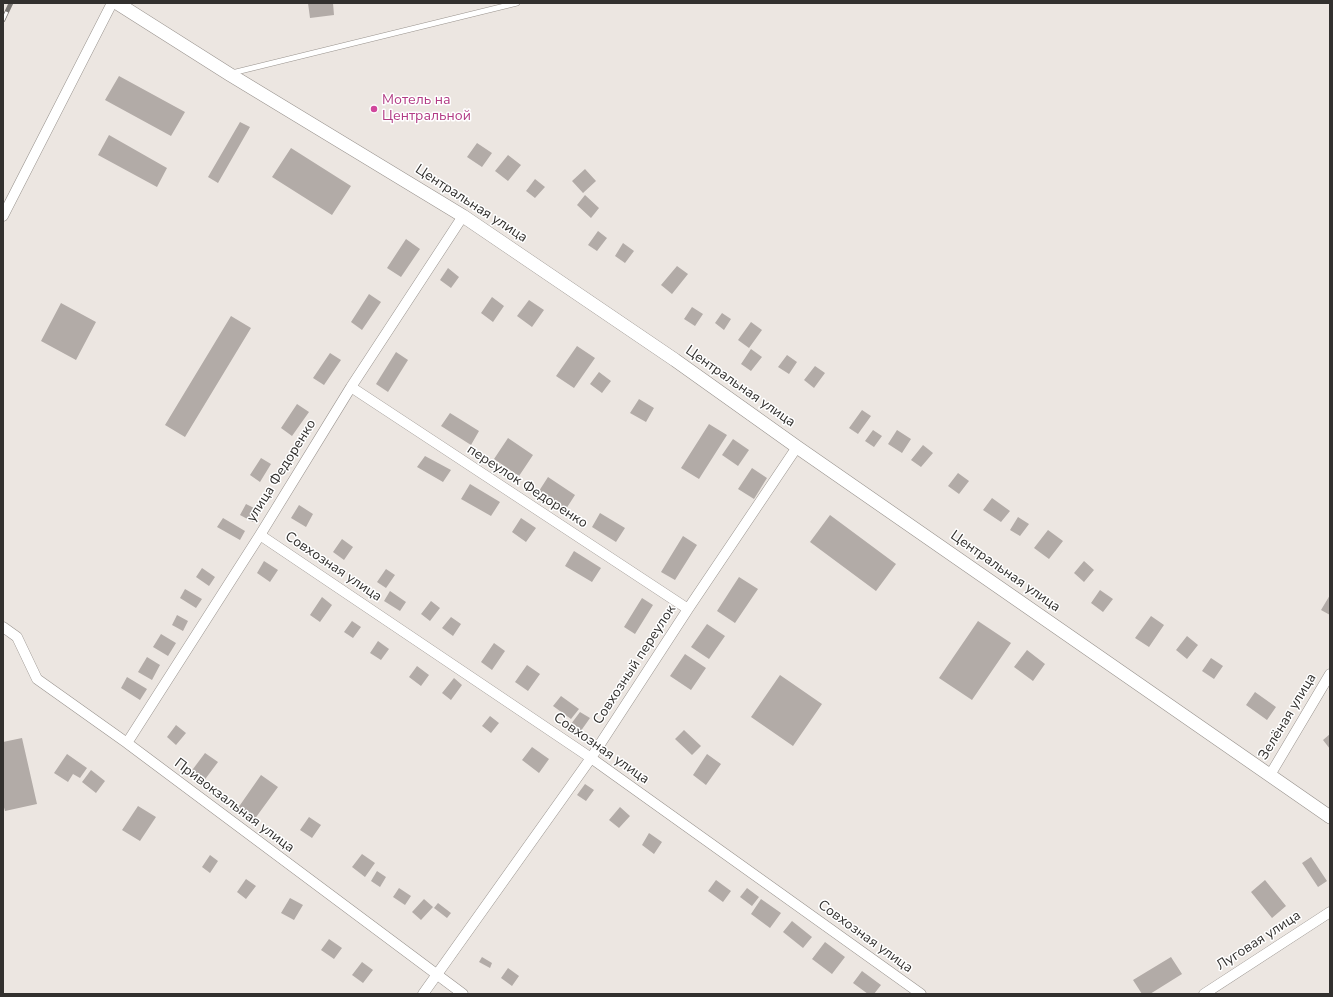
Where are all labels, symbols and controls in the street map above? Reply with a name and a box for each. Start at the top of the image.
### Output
place label: Мотель на Центральной [382,93,471,126]
marker: Мотель на Центральной [369,104,379,114]
street label: Центральная улица [412,161,530,247]
street label: Центральная улица [682,343,798,431]
street label: улица Федоренко [244,417,320,525]
street label: переулок Федоренко [464,442,590,532]
street label: Совхозная улица [281,528,385,606]
street label: Центральная улица [947,528,1063,616]
street label: Совхозный переулок [590,602,680,728]
street label: Зелёная улица [1256,671,1320,763]
street label: Совхозная улица [550,710,652,788]
street label: Привокзальная улица [171,755,297,857]
street label: Совхозная улица [814,897,916,977]
street label: Луговая улица [1214,908,1304,974]

